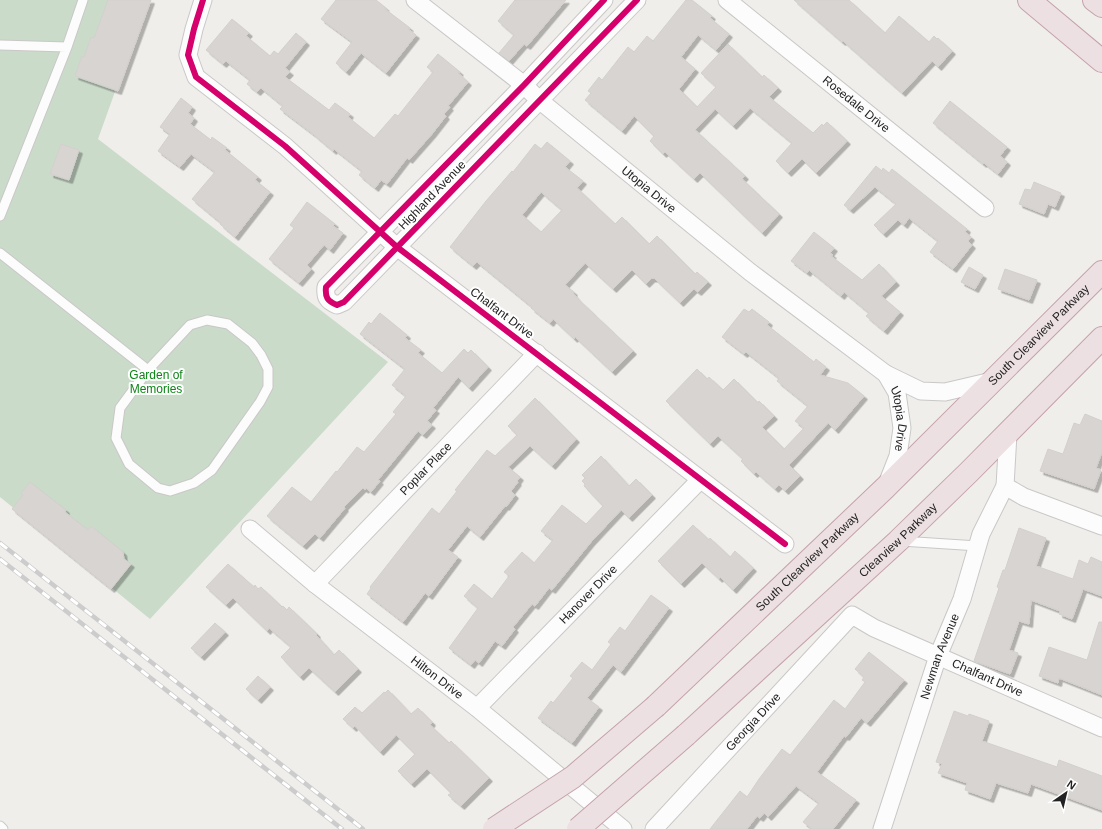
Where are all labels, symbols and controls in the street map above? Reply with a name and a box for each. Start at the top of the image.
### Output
street label: Rosedale Drive [820,73,893,136]
street label: Highland Avenue [396,157,469,232]
street label: Utopia Drive [619,163,679,216]
street label: South Clearview Parkway [985,282,1092,388]
street label: Chalfant Drive [467,285,537,342]
park label: Garden of Memories [129,368,183,396]
street label: Utopia Drive [887,383,910,453]
street label: Poplar Place [397,439,455,498]
street label: Clearview Parkway [856,500,940,580]
street label: South Clearview Parkway [753,510,862,614]
street label: Hanover Drive [556,562,620,627]
street label: Newman Avenue [917,611,962,701]
street label: Hilton Drive [408,653,466,702]
street label: Chalfant Drive [950,656,1025,700]
street label: Georgia Drive [723,690,784,754]
north arrow [1046,773,1086,813]
text: N [1065,778,1078,792]

